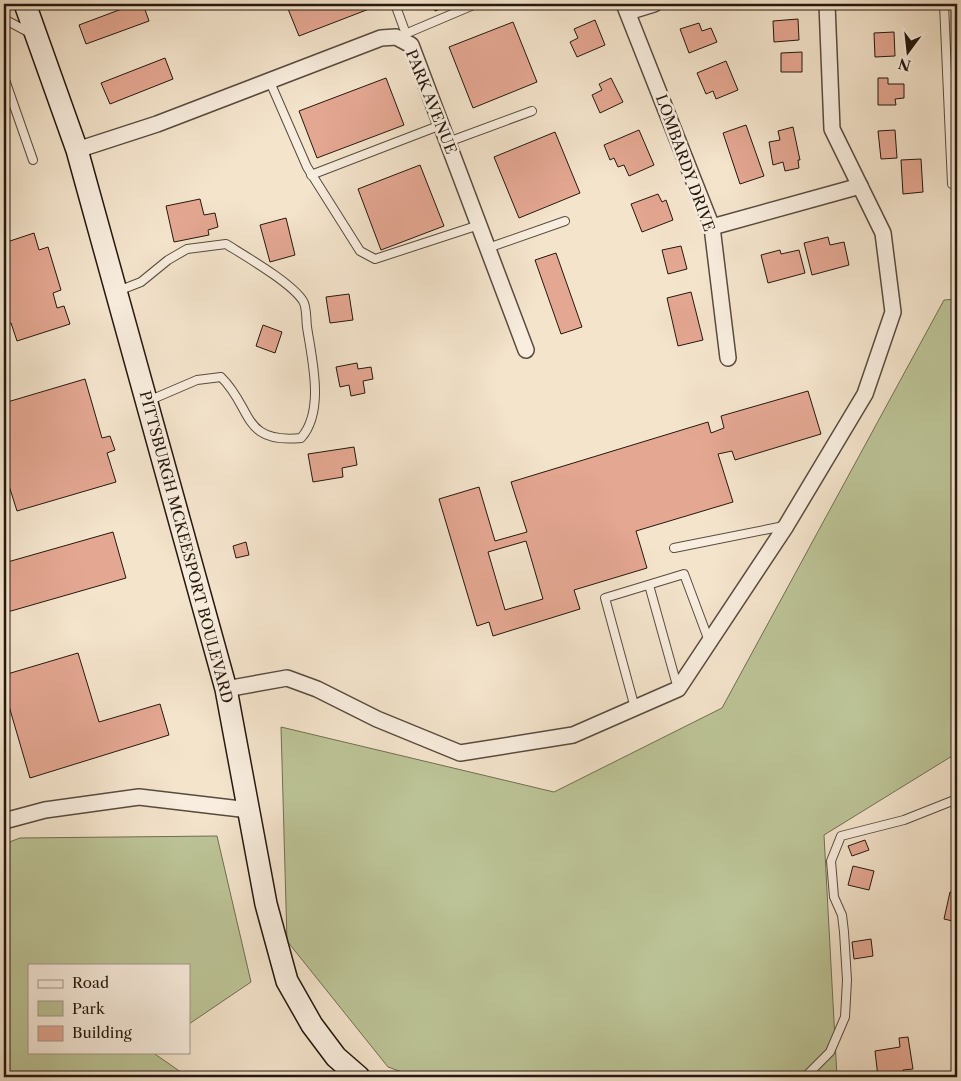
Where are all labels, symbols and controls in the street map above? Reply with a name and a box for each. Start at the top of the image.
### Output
north arrow [884,28,934,78]
street label: PARK AVENUE [402,47,461,157]
text: N [896,54,913,75]
street label: LOMBARDY DRIVE [652,92,719,234]
street label: PITTSBURGH MCKEESPORT BOULEVARD [136,389,237,705]
legend [28,964,190,1054]
text: Road [72,973,109,992]
text: Park [72,999,106,1018]
text: Building [72,1023,132,1042]

